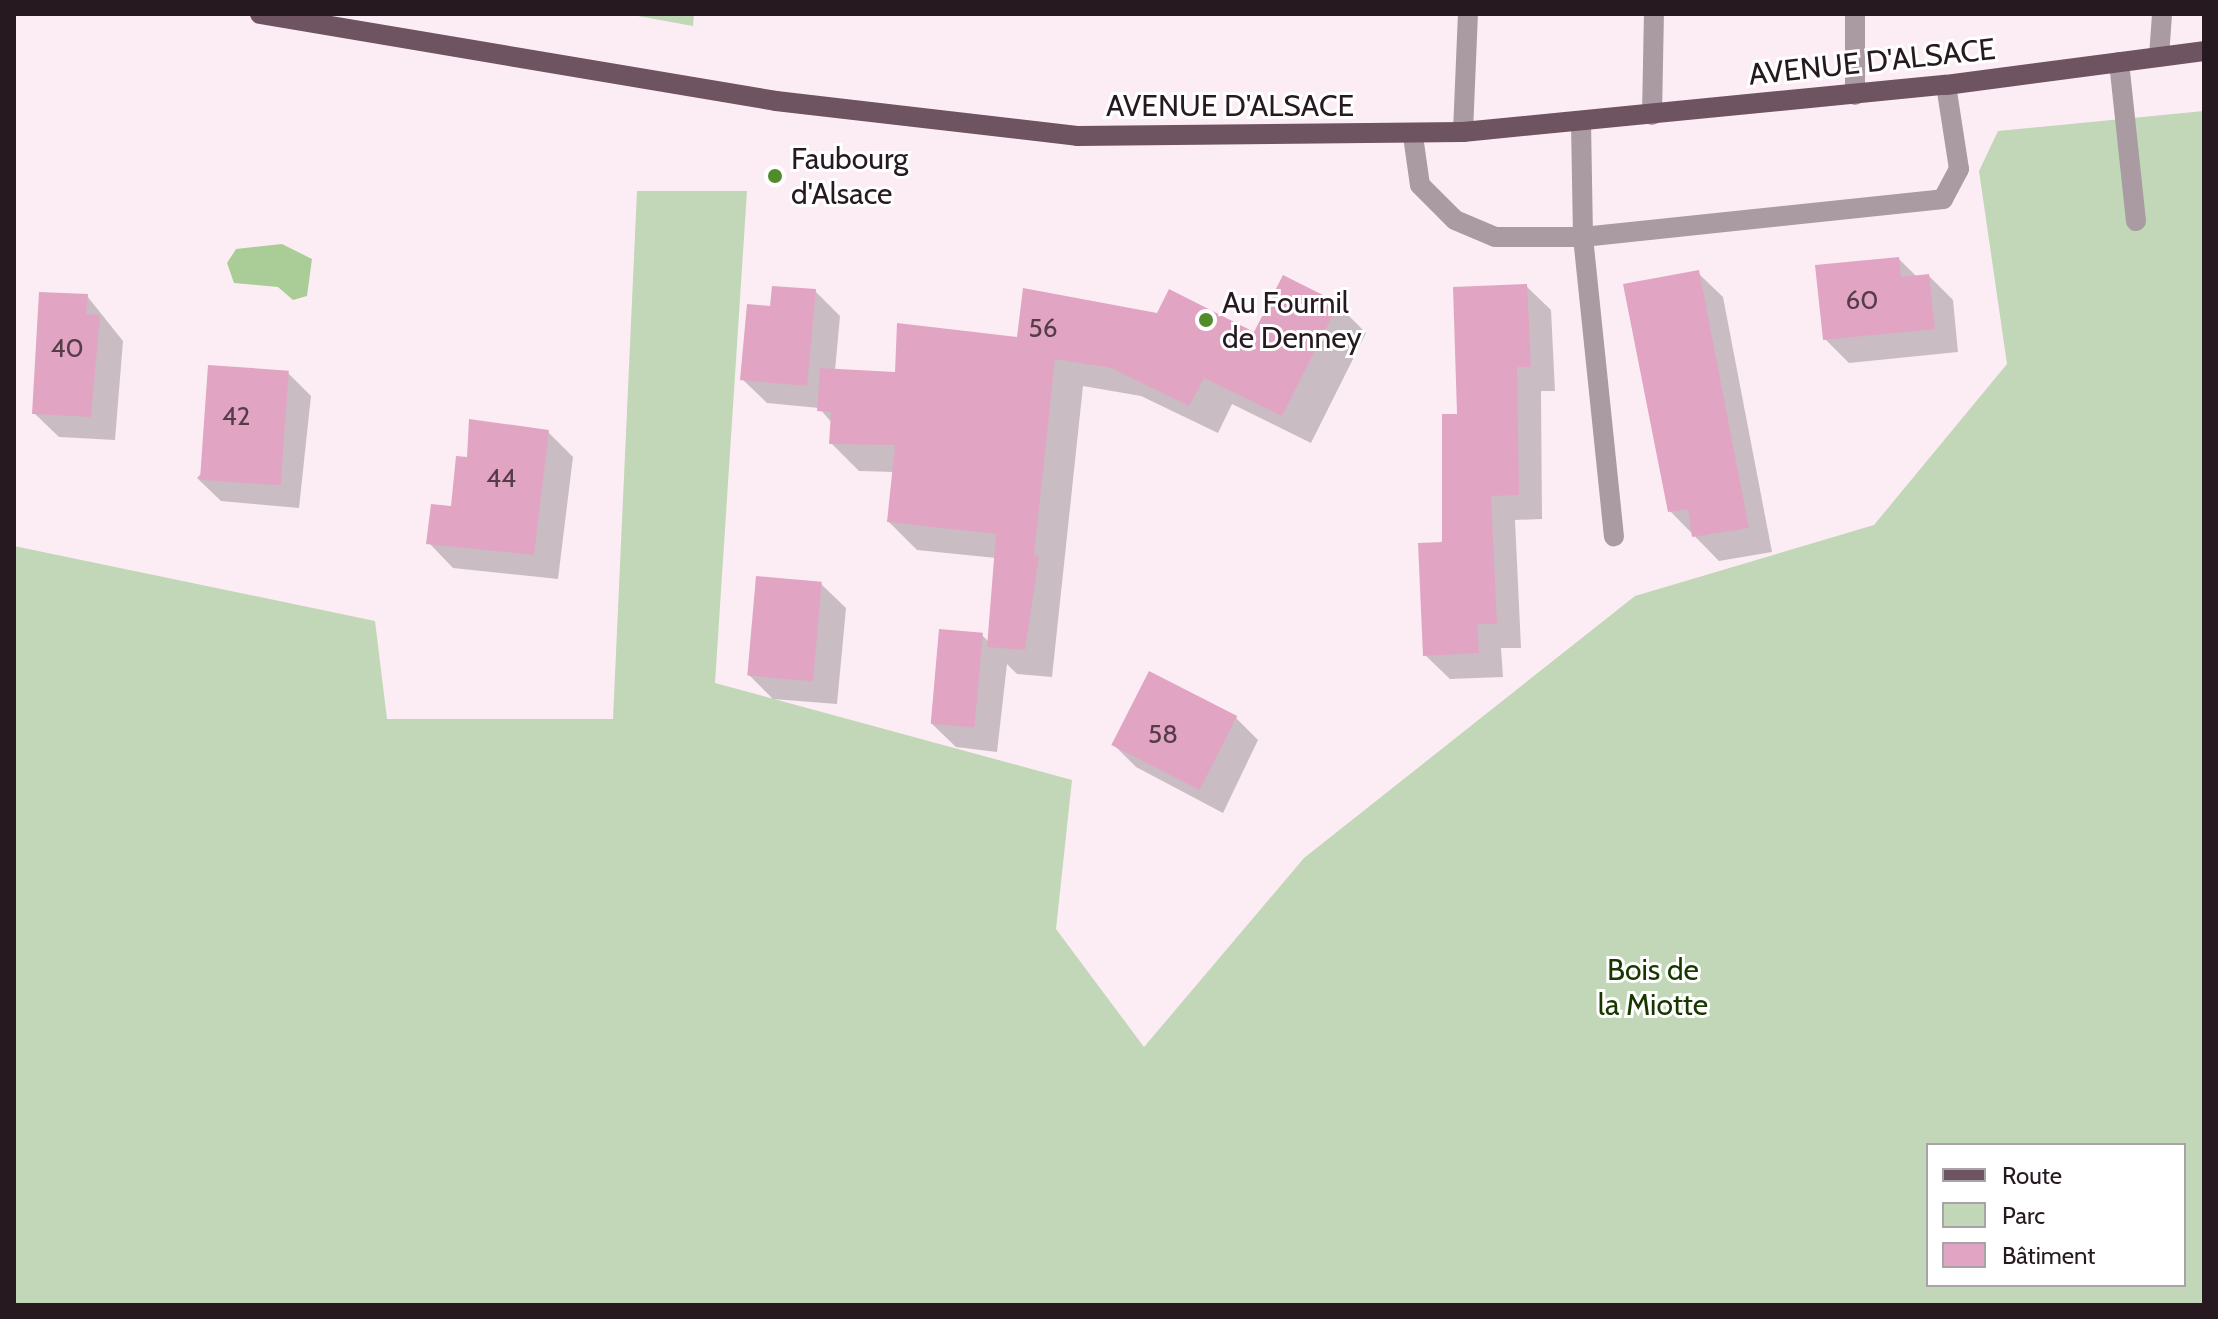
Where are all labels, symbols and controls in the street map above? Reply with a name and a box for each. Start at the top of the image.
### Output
street label: AVENUE D'ALSACE [1747,31,1997,93]
street label: AVENUE D'ALSACE [1106,88,1354,124]
place label: Faubourg d'Alsace [791,141,908,212]
marker: Faubourg d'Alsace [766,167,784,185]
place label: Au Fournil de Denney [1222,285,1362,356]
house number: 60 [1846,285,1878,317]
marker: Au Fournil de Denney [1197,311,1215,329]
house number: 56 [1029,313,1057,345]
house number: 40 [50,333,84,365]
house number: 42 [222,401,250,433]
house number: 44 [486,463,516,495]
house number: 58 [1148,719,1178,751]
park label: Bois de la Miotte [1598,952,1708,1022]
legend [1926,1143,2186,1287]
text: Route [2002,1161,2062,1190]
text: Parc [2002,1201,2045,1230]
text: Bâtiment [2002,1241,2095,1270]

